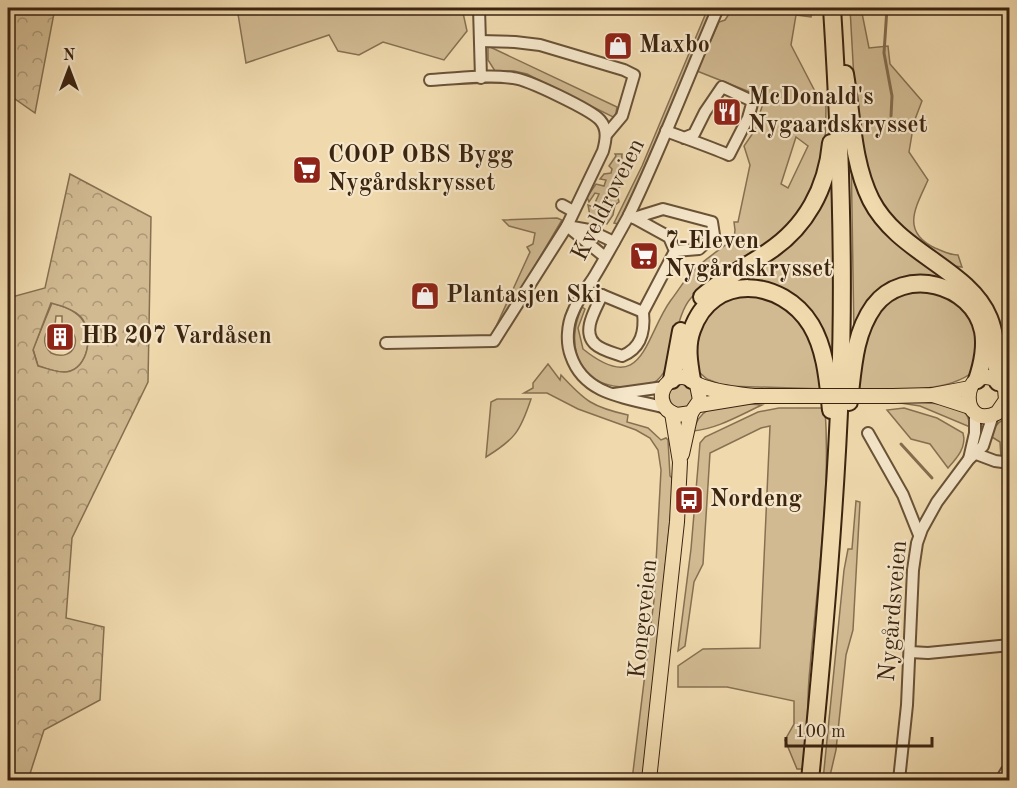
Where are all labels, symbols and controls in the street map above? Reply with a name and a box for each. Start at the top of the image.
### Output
shop icon: Maxbo [602,30,634,62]
place label: Maxbo [639,34,710,58]
north arrow [39,39,99,99]
text: N [63,48,76,64]
place label: McDonald's Nygaardskrysset [748,86,928,138]
restaurant icon: McDonald's Nygaardskrysset [711,96,743,128]
street label: Kveldroveien [568,135,650,265]
place label: COOP OBS Bygg Nygårdskrysset [328,144,514,196]
supermarket icon: COOP OBS Bygg Nygårdskrysset [291,154,323,186]
place label: 7-Eleven Nygårdskrysset [665,230,832,282]
supermarket icon: 7-Eleven Nygårdskrysset [628,240,660,272]
shop icon: Plantasjen Ski [409,280,441,312]
place label: Plantasjen Ski [446,284,602,308]
building icon: HB 207 Vardåsen [44,321,76,353]
place label: HB 207 Vardåsen [81,325,272,349]
bus stop icon: Nordeng [673,484,705,516]
place label: Nordeng [710,488,802,512]
street label: Nygårdsveien [876,539,912,683]
street label: Kongeveien [626,558,662,680]
scale bar [786,710,932,748]
text: 100 m [795,723,846,741]

